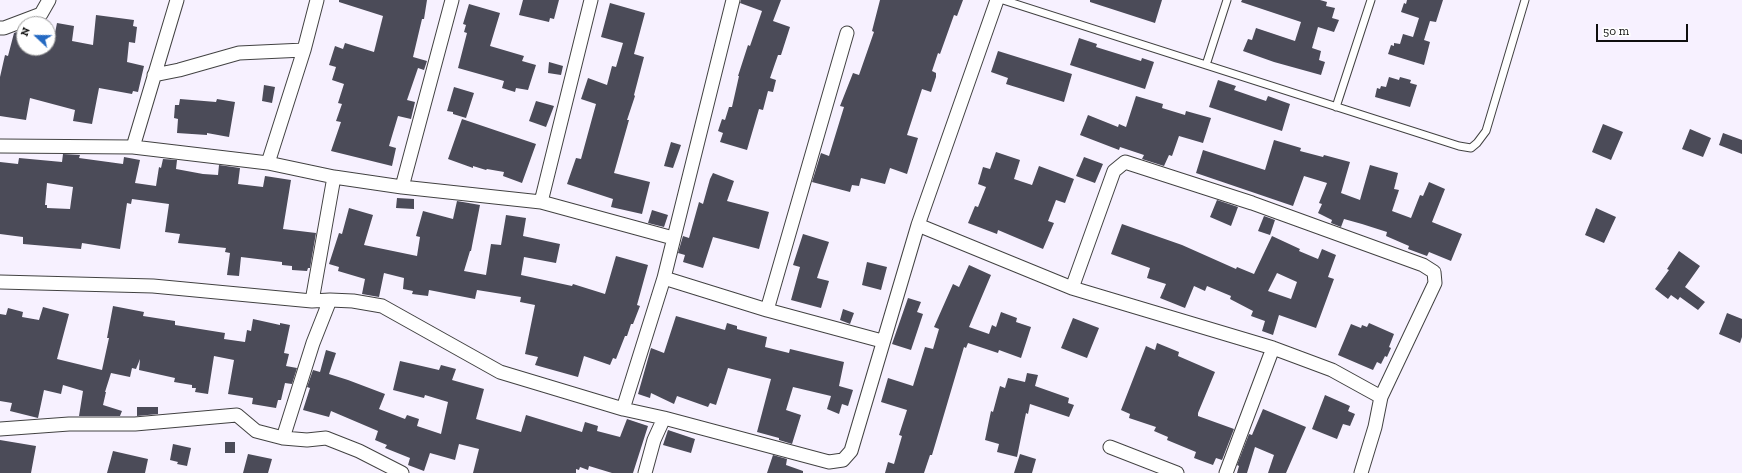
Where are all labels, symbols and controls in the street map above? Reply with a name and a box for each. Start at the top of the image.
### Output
north arrow [16,16,56,56]
scale bar [1598,16,1690,42]
text: 50 m [1603,24,1629,38]
text: N [18,25,33,38]

